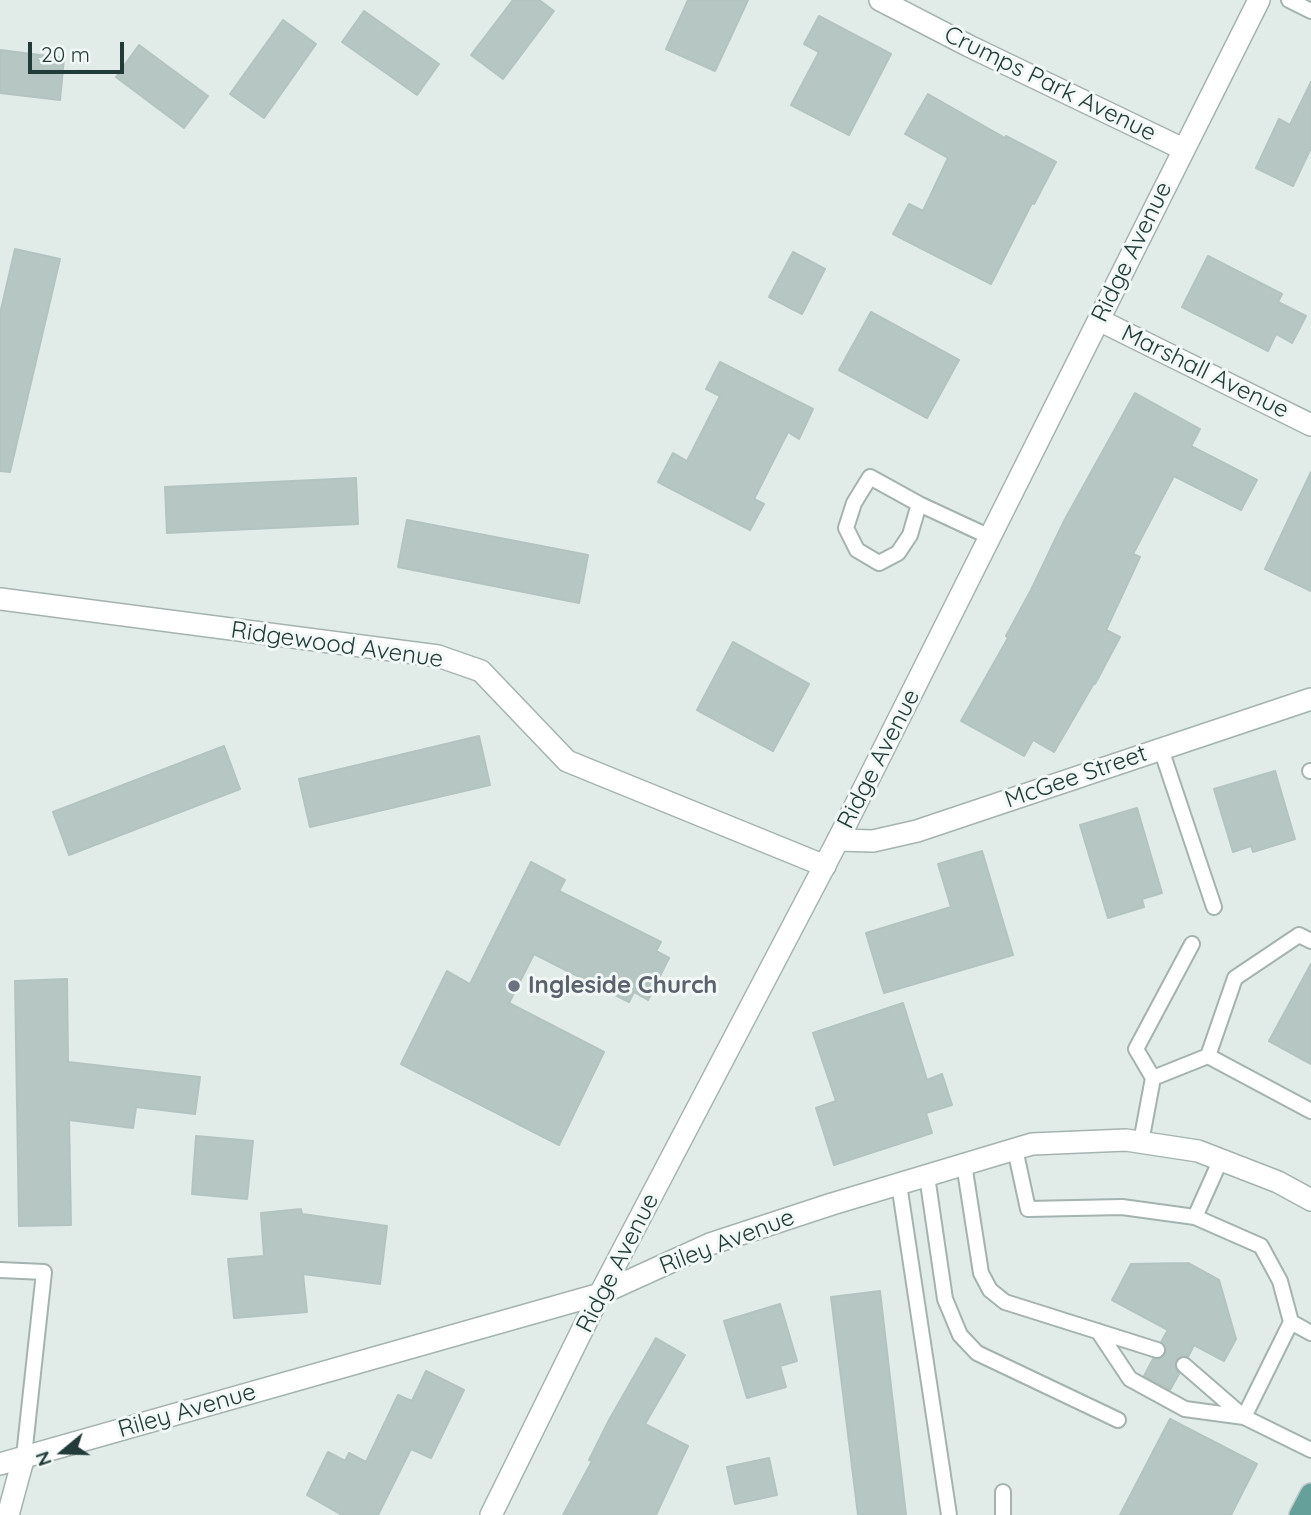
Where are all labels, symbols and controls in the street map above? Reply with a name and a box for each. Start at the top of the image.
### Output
street label: Crumps Park Avenue [939,20,1161,148]
scale bar [32,28,128,72]
text: 20 m [41,41,90,67]
street label: Ridge Avenue [1086,177,1178,327]
street label: Marshall Avenue [1117,319,1293,425]
street label: Ridgewood Avenue [229,616,445,674]
street label: Ridge Avenue [832,685,926,833]
street label: McGee Street [1001,739,1151,815]
place label: Ingleside Church [528,972,717,1000]
marker: Ingleside Church [506,978,522,994]
street label: Ridge Avenue [571,1189,665,1337]
street label: Riley Avenue [655,1203,799,1281]
street label: Riley Avenue [115,1378,259,1444]
north arrow [28,1417,98,1487]
text: N [30,1448,57,1469]

